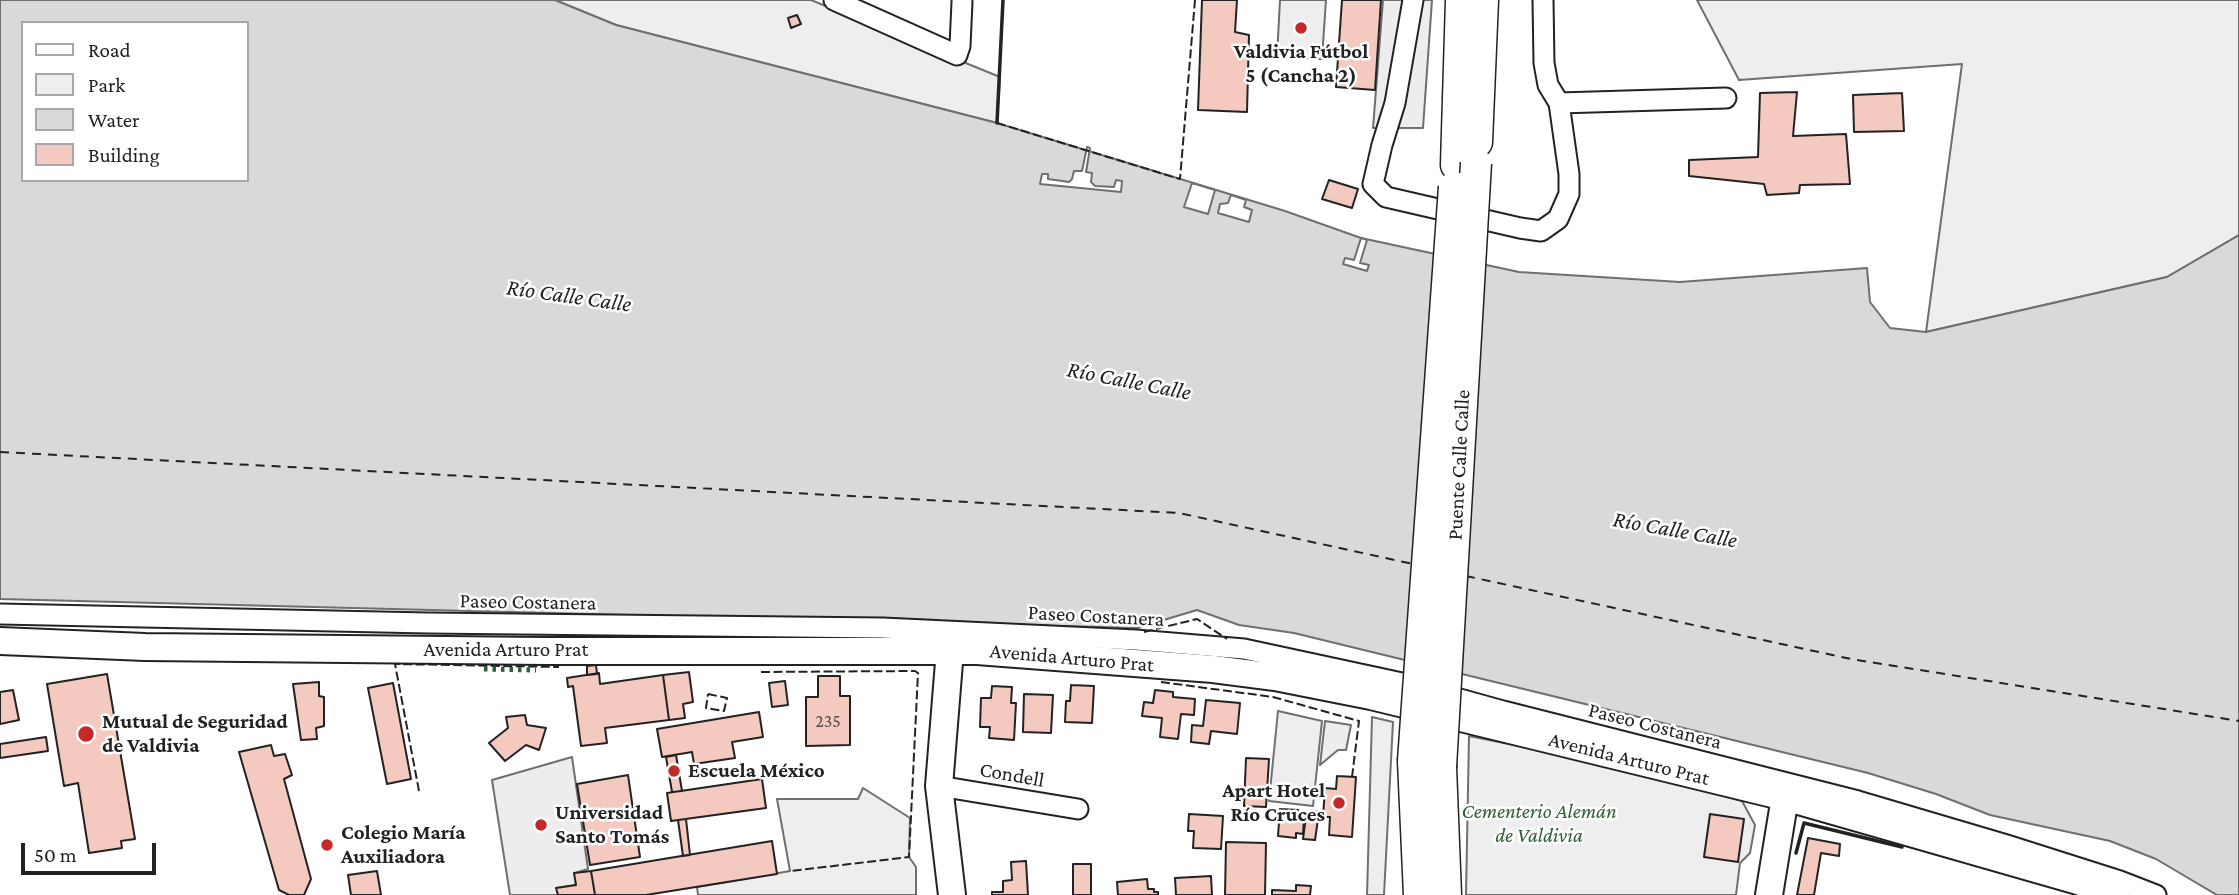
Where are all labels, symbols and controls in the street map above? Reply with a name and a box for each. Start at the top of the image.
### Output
marker: Valdivia Fútbol 5 (Cancha 2) [1293,20,1309,36]
legend [21,21,248,182]
text: Road [88,38,131,62]
place label: Valdivia Fútbol 5 (Cancha 2) [1234,39,1368,89]
text: Park [88,73,125,97]
text: Water [88,108,140,132]
text: Building [88,143,160,167]
water label: Río Calle Calle [505,274,633,318]
water label: Río Calle Calle [1065,355,1193,407]
street label: Puente Calle Calle [1442,389,1476,541]
water label: Río Calle Calle [1611,505,1739,555]
street label: Paseo Costanera [459,588,597,616]
street label: Paseo Costanera [1027,600,1165,632]
street label: Avenida Arturo Prat [424,637,588,663]
street label: Avenida Arturo Prat [989,638,1155,678]
street label: Paseo Costanera [1586,697,1724,755]
place label: Mutual de Seguridad de Valdivia [102,709,288,759]
house number: 235 [815,710,841,732]
marker: Mutual de Seguridad de Valdivia [76,724,96,744]
street label: Avenida Arturo Prat [1546,727,1712,791]
street label: Condell [978,757,1046,793]
place label: Escuela México [688,758,825,784]
marker: Escuela México [666,763,682,779]
place label: Apart Hotel Río Cruces [1222,778,1325,828]
marker: Apart Hotel Río Cruces [1331,795,1347,811]
park label: Cementerio Alemán de Valdivia [1461,799,1617,849]
place label: Universidad Santo Tomás [555,800,669,850]
marker: Universidad Santo Tomás [533,817,549,833]
place label: Colegio María Auxiliadora [341,820,465,870]
scale bar [24,828,159,872]
marker: Colegio María Auxiliadora [319,837,335,853]
text: 50 m [34,843,77,867]

